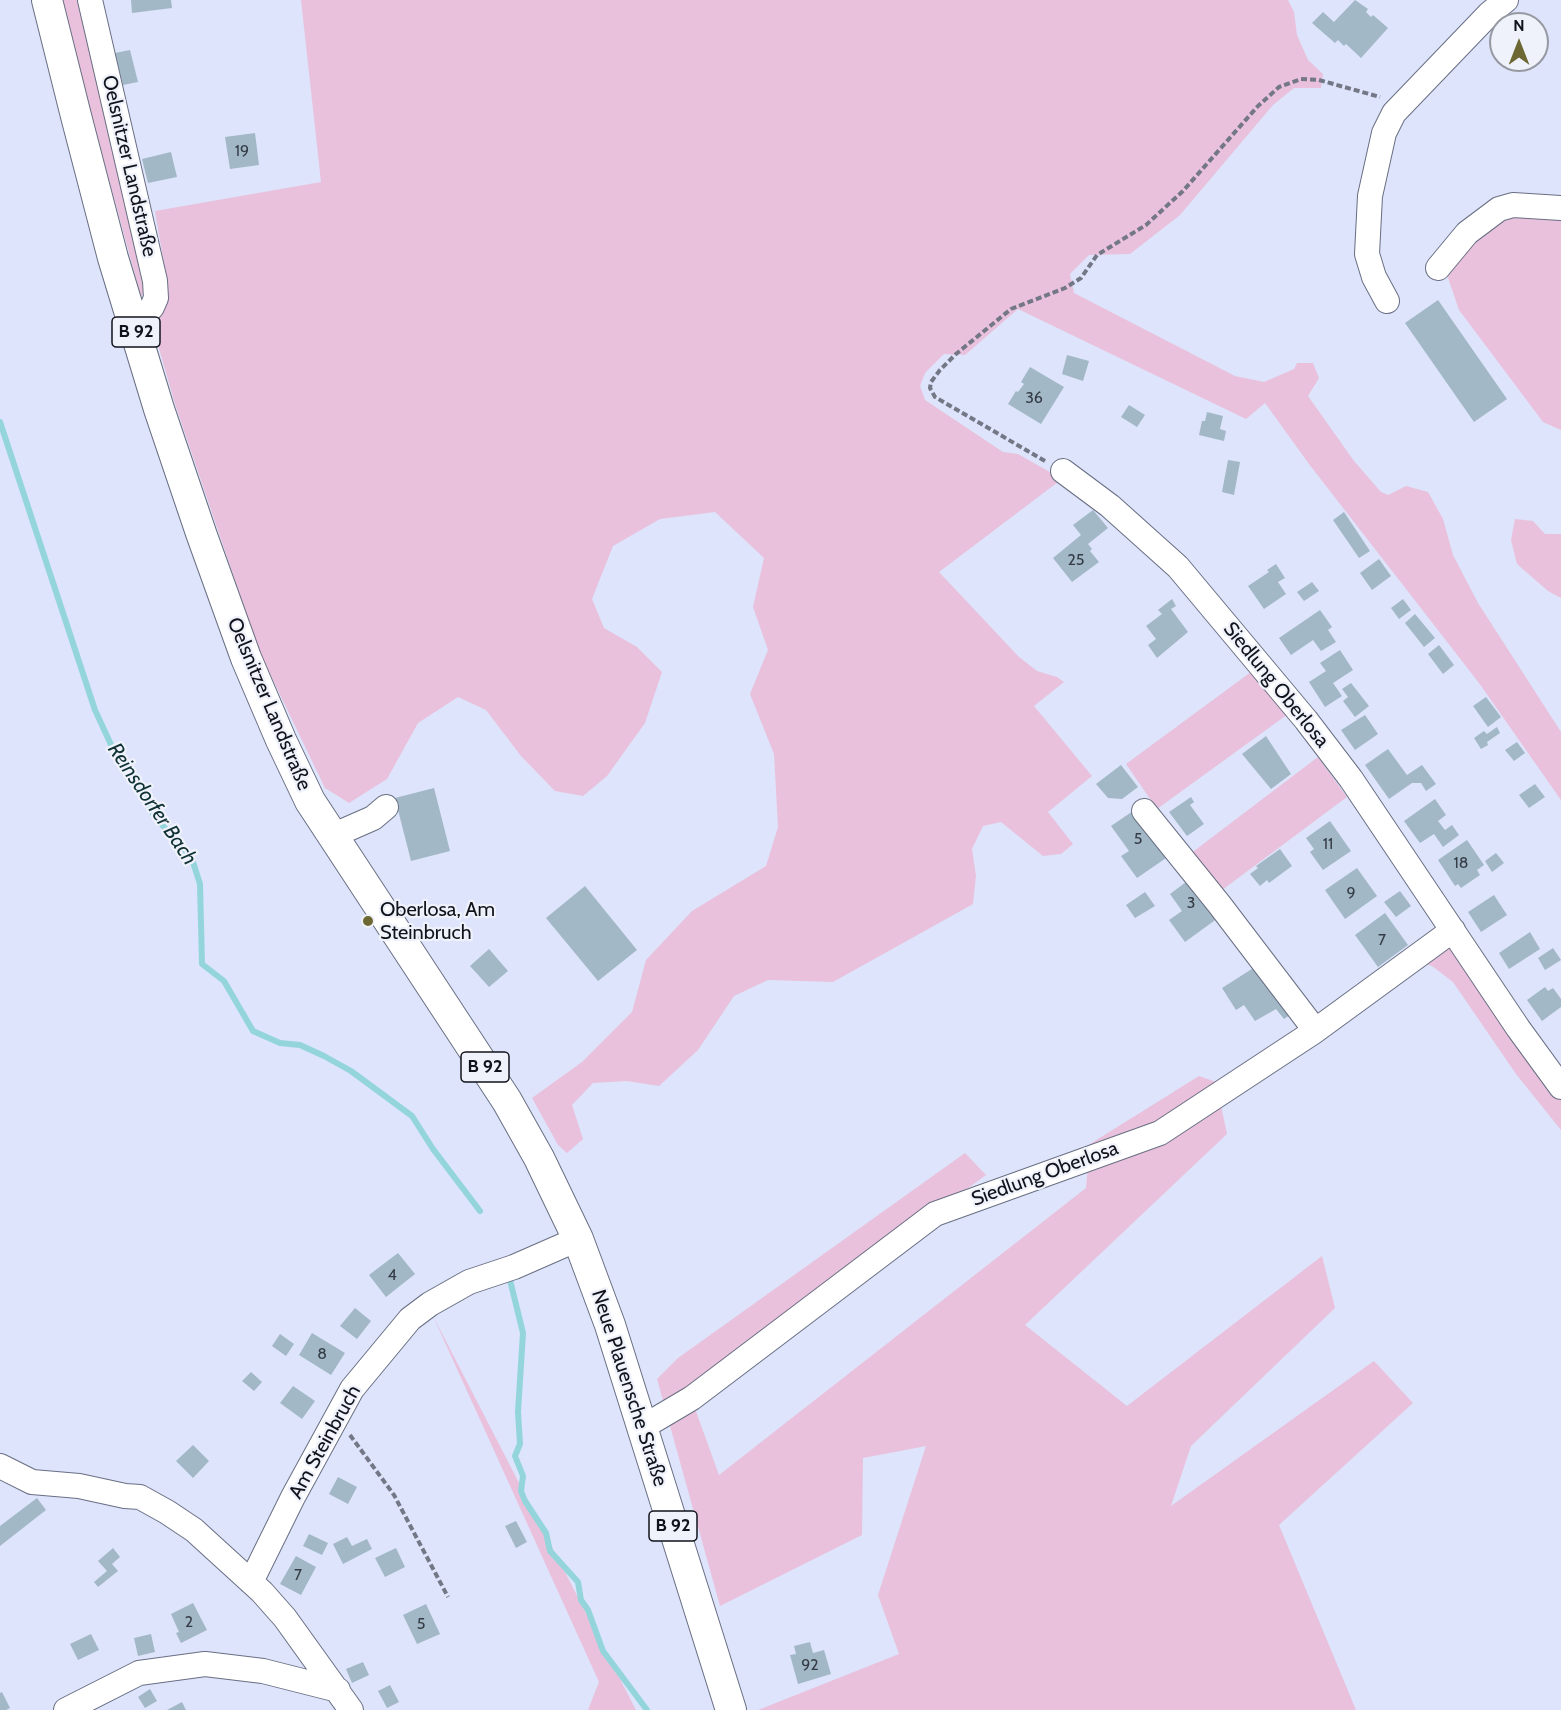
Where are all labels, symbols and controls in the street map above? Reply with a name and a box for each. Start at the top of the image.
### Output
north arrow [1489,12,1549,72]
text: N [1513,16,1525,35]
street label: Oelsnitzer Landstraße [96,73,162,259]
house number: 19 [235,141,249,161]
road number: B 92 [112,317,160,347]
house number: 36 [1025,388,1043,408]
house number: 25 [1067,550,1085,570]
street label: Oelsnitzer Landstraße [222,614,316,794]
street label: Siedlung Oberlosa [1218,617,1334,753]
water label: Reinsdorfer Bach [102,738,202,870]
house number: 5 [1134,829,1142,849]
house number: 11 [1323,834,1333,854]
house number: 18 [1454,853,1468,873]
house number: 9 [1346,883,1356,903]
house number: 3 [1187,893,1195,913]
place label: Oberlosa, Am Steinbruch [380,898,495,945]
marker: Oberlosa, Am Steinbruch [361,914,375,928]
house number: 7 [1378,930,1386,950]
road number: B 92 [461,1052,509,1082]
street label: Siedlung Oberlosa [968,1136,1122,1212]
house number: 4 [387,1265,397,1285]
street label: Neue Plauensche Straße [586,1287,672,1489]
house number: 8 [317,1344,327,1364]
street label: Am Steinbruch [284,1381,366,1503]
road number: B 92 [649,1511,697,1541]
house number: 7 [294,1565,302,1585]
house number: 2 [185,1612,193,1632]
house number: 5 [417,1614,425,1634]
house number: 92 [801,1655,819,1675]

